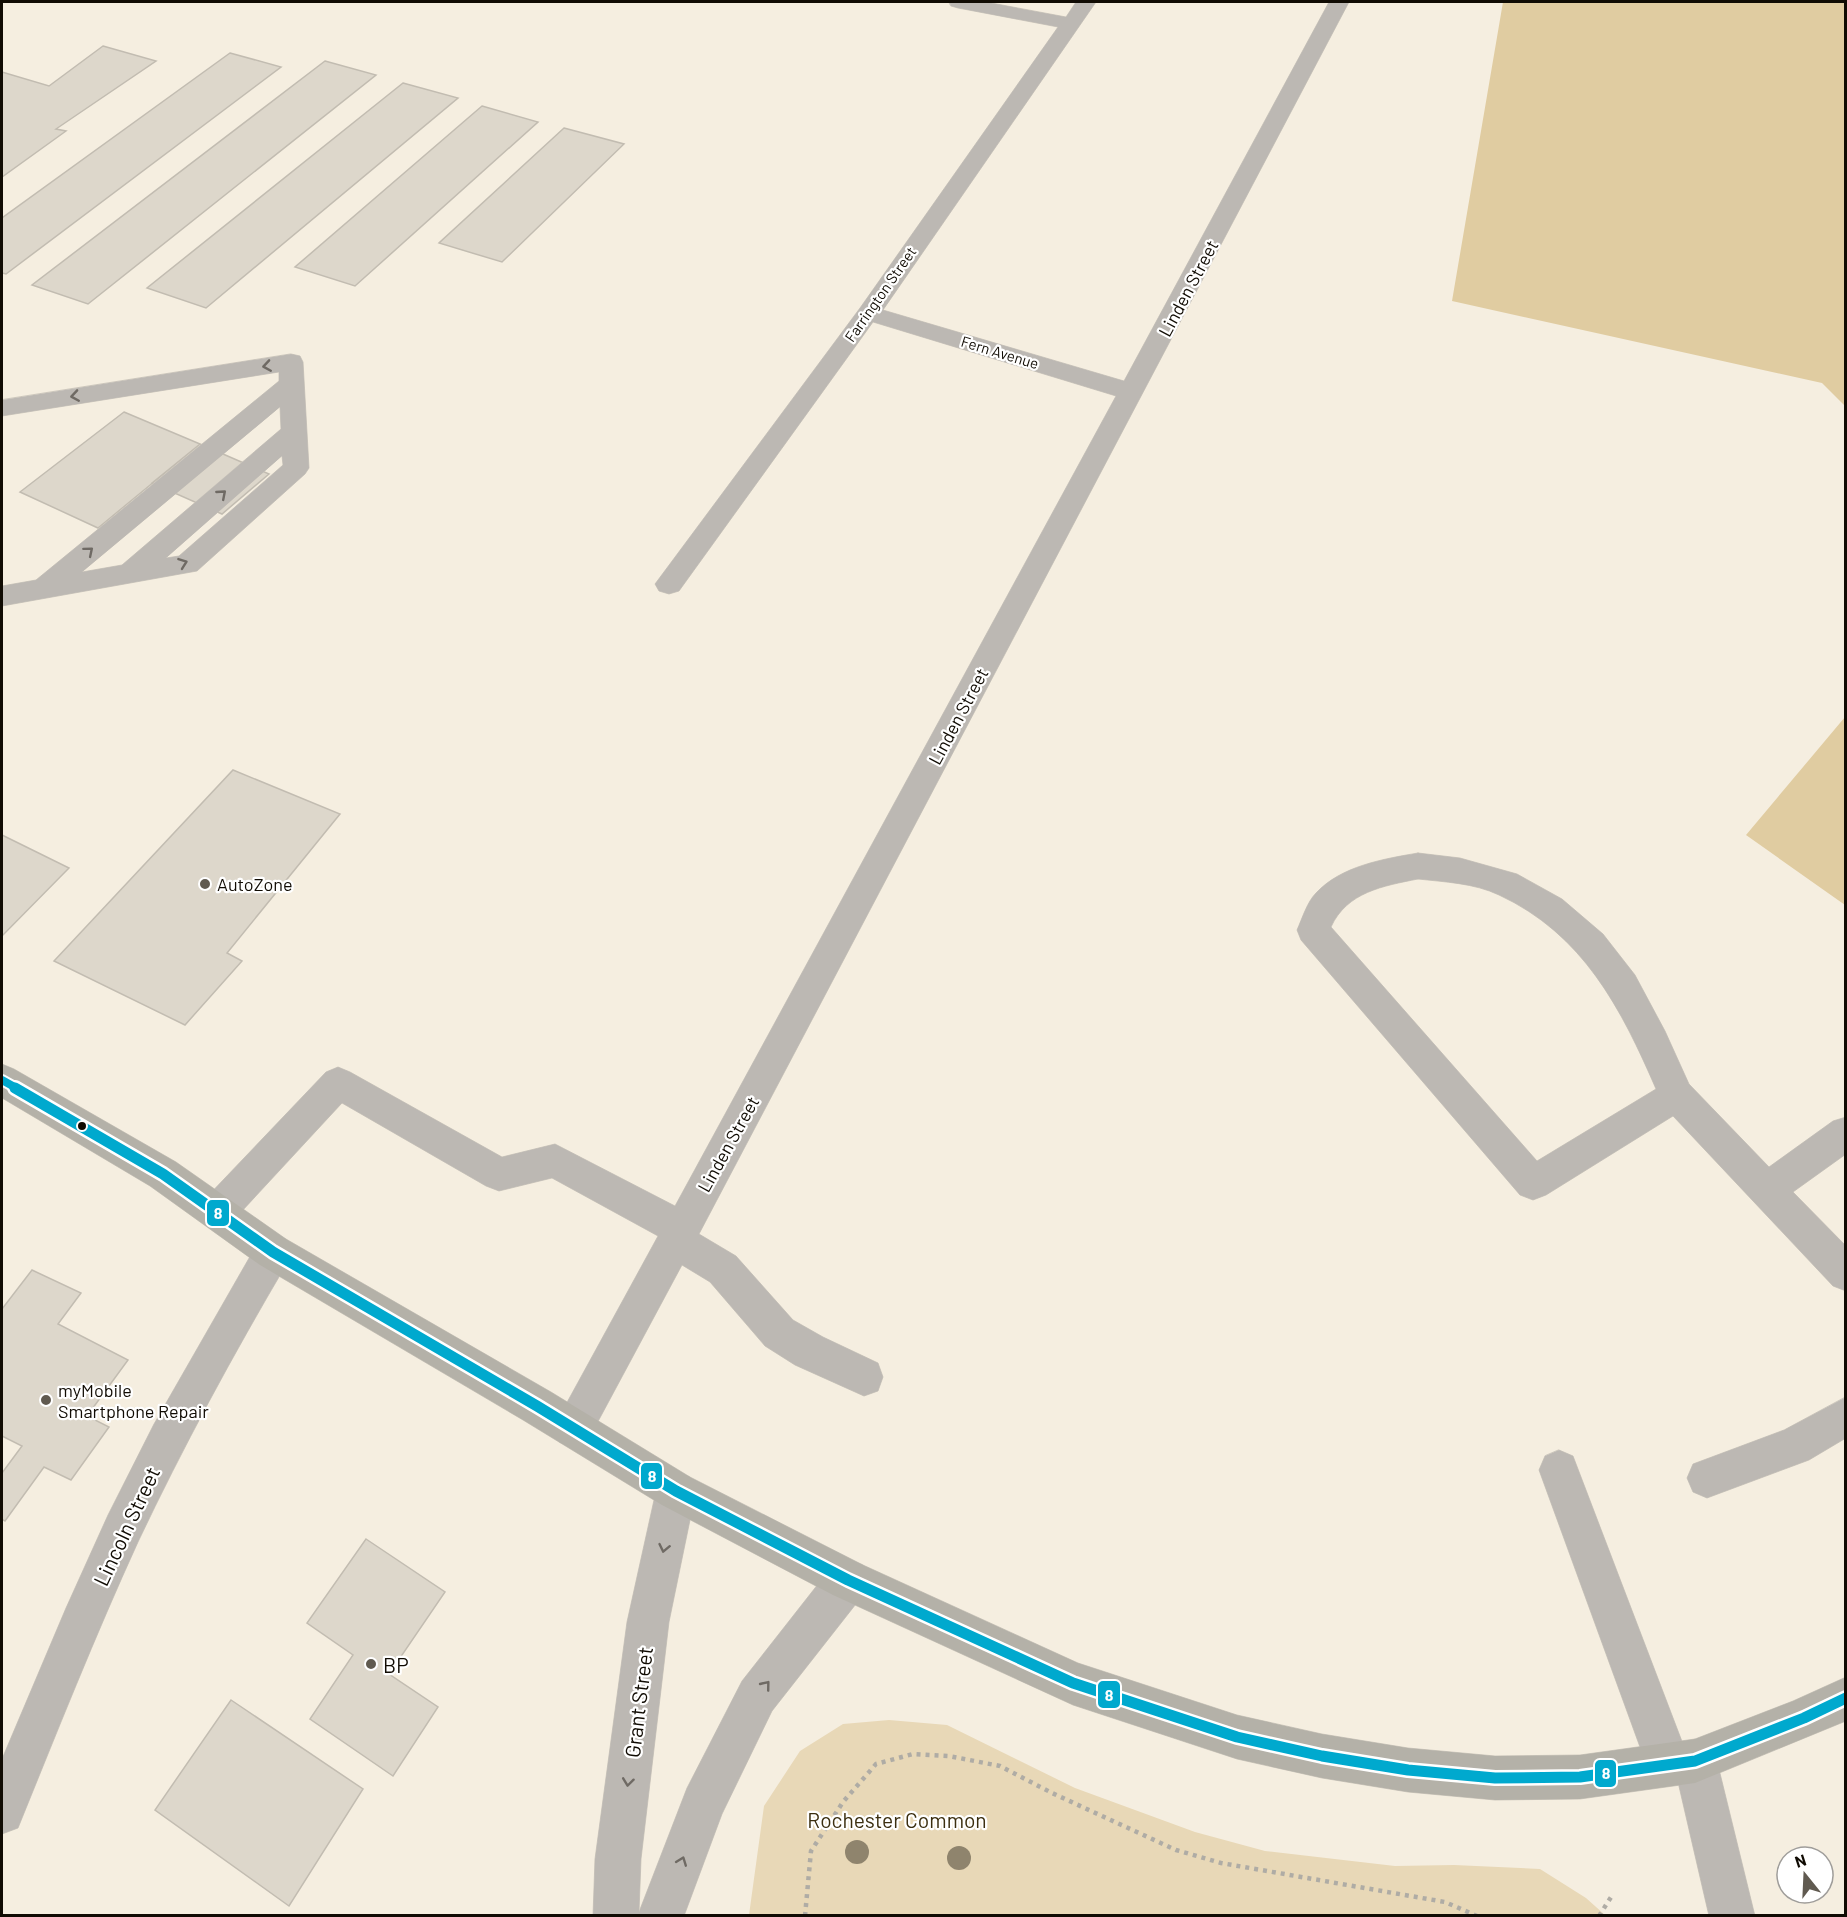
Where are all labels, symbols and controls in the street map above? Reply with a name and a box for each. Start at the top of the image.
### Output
street label: Linden Street [1153,236,1223,340]
street label: Farrington Street [841,243,919,345]
street label: Fern Avenue [959,332,1041,372]
one-way arrow [263,359,272,371]
one-way arrow [70,389,80,402]
one-way arrow [215,490,226,501]
one-way arrow [82,548,93,559]
one-way arrow [177,558,187,571]
street label: Linden Street [923,664,993,768]
place label: AutoZone [217,873,293,895]
marker: AutoZone [198,877,212,891]
street label: Linden Street [693,1092,763,1196]
unlabelled marker [76,1120,88,1132]
line badge: 8 [206,1199,230,1227]
text: 8 [214,1203,223,1222]
place label: myMobile Smartphone Repair [58,1379,209,1422]
marker: myMobile Smartphone Repair [39,1393,53,1407]
line badge: 8 [640,1462,663,1490]
street label: Lincoln Street [88,1463,164,1589]
text: 8 [648,1466,657,1485]
one-way arrow [658,1543,671,1553]
street label: Grant Street [619,1645,657,1759]
place label: BP [383,1652,409,1677]
marker: BP [364,1657,378,1671]
line badge: 8 [1097,1680,1121,1709]
one-way arrow [758,1681,769,1692]
text: 8 [1105,1685,1114,1704]
line badge: 8 [1594,1759,1617,1788]
text: 8 [1602,1763,1611,1782]
one-way arrow [622,1778,634,1787]
park label: Rochester Common [807,1807,987,1832]
north arrow [1775,1845,1835,1905]
text: N [1792,1850,1808,1871]
one-way arrow [674,1856,687,1867]

